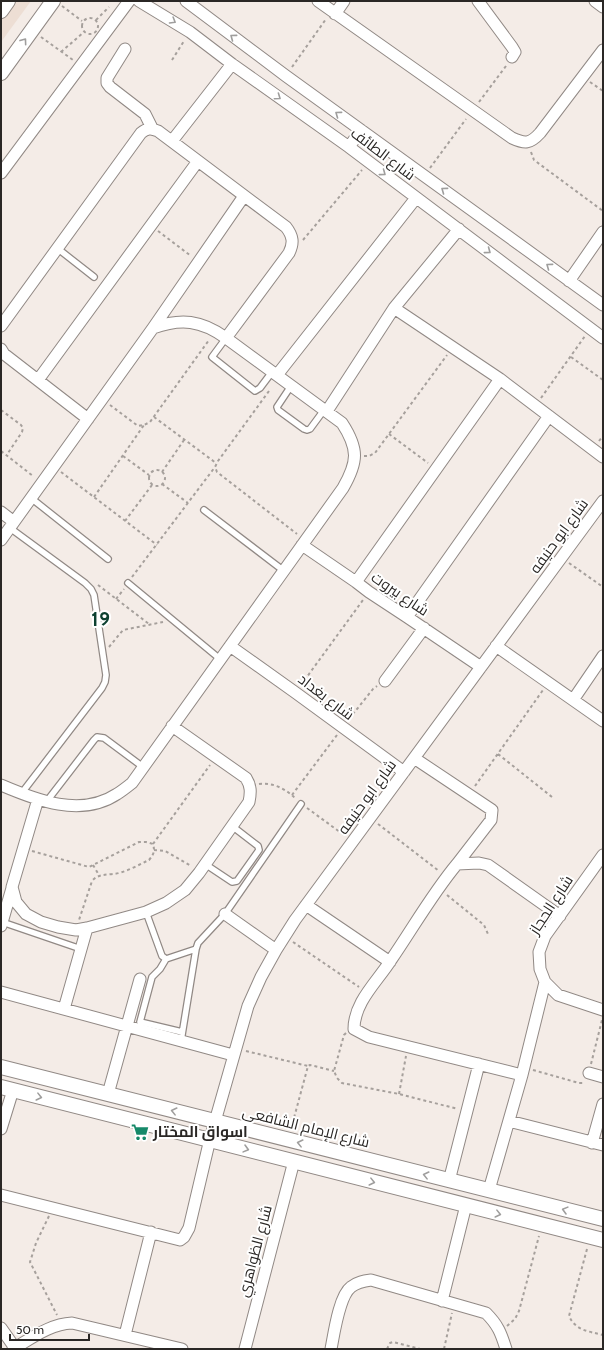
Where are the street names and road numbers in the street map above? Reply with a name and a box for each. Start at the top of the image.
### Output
street label: شارع الطائف [346,124,419,186]
street label: شارع ابو حنيفه [526,495,594,578]
street label: شارع بيروت [367,568,432,621]
street label: شارع بغداد [293,670,357,725]
street label: شارع ابو حنيفه [334,756,402,839]
street label: شارع الحجاز [525,872,578,940]
street label: شارع الإمام الشافعى [240,1103,371,1153]
street label: شارع الظواهري [234,1203,279,1300]

